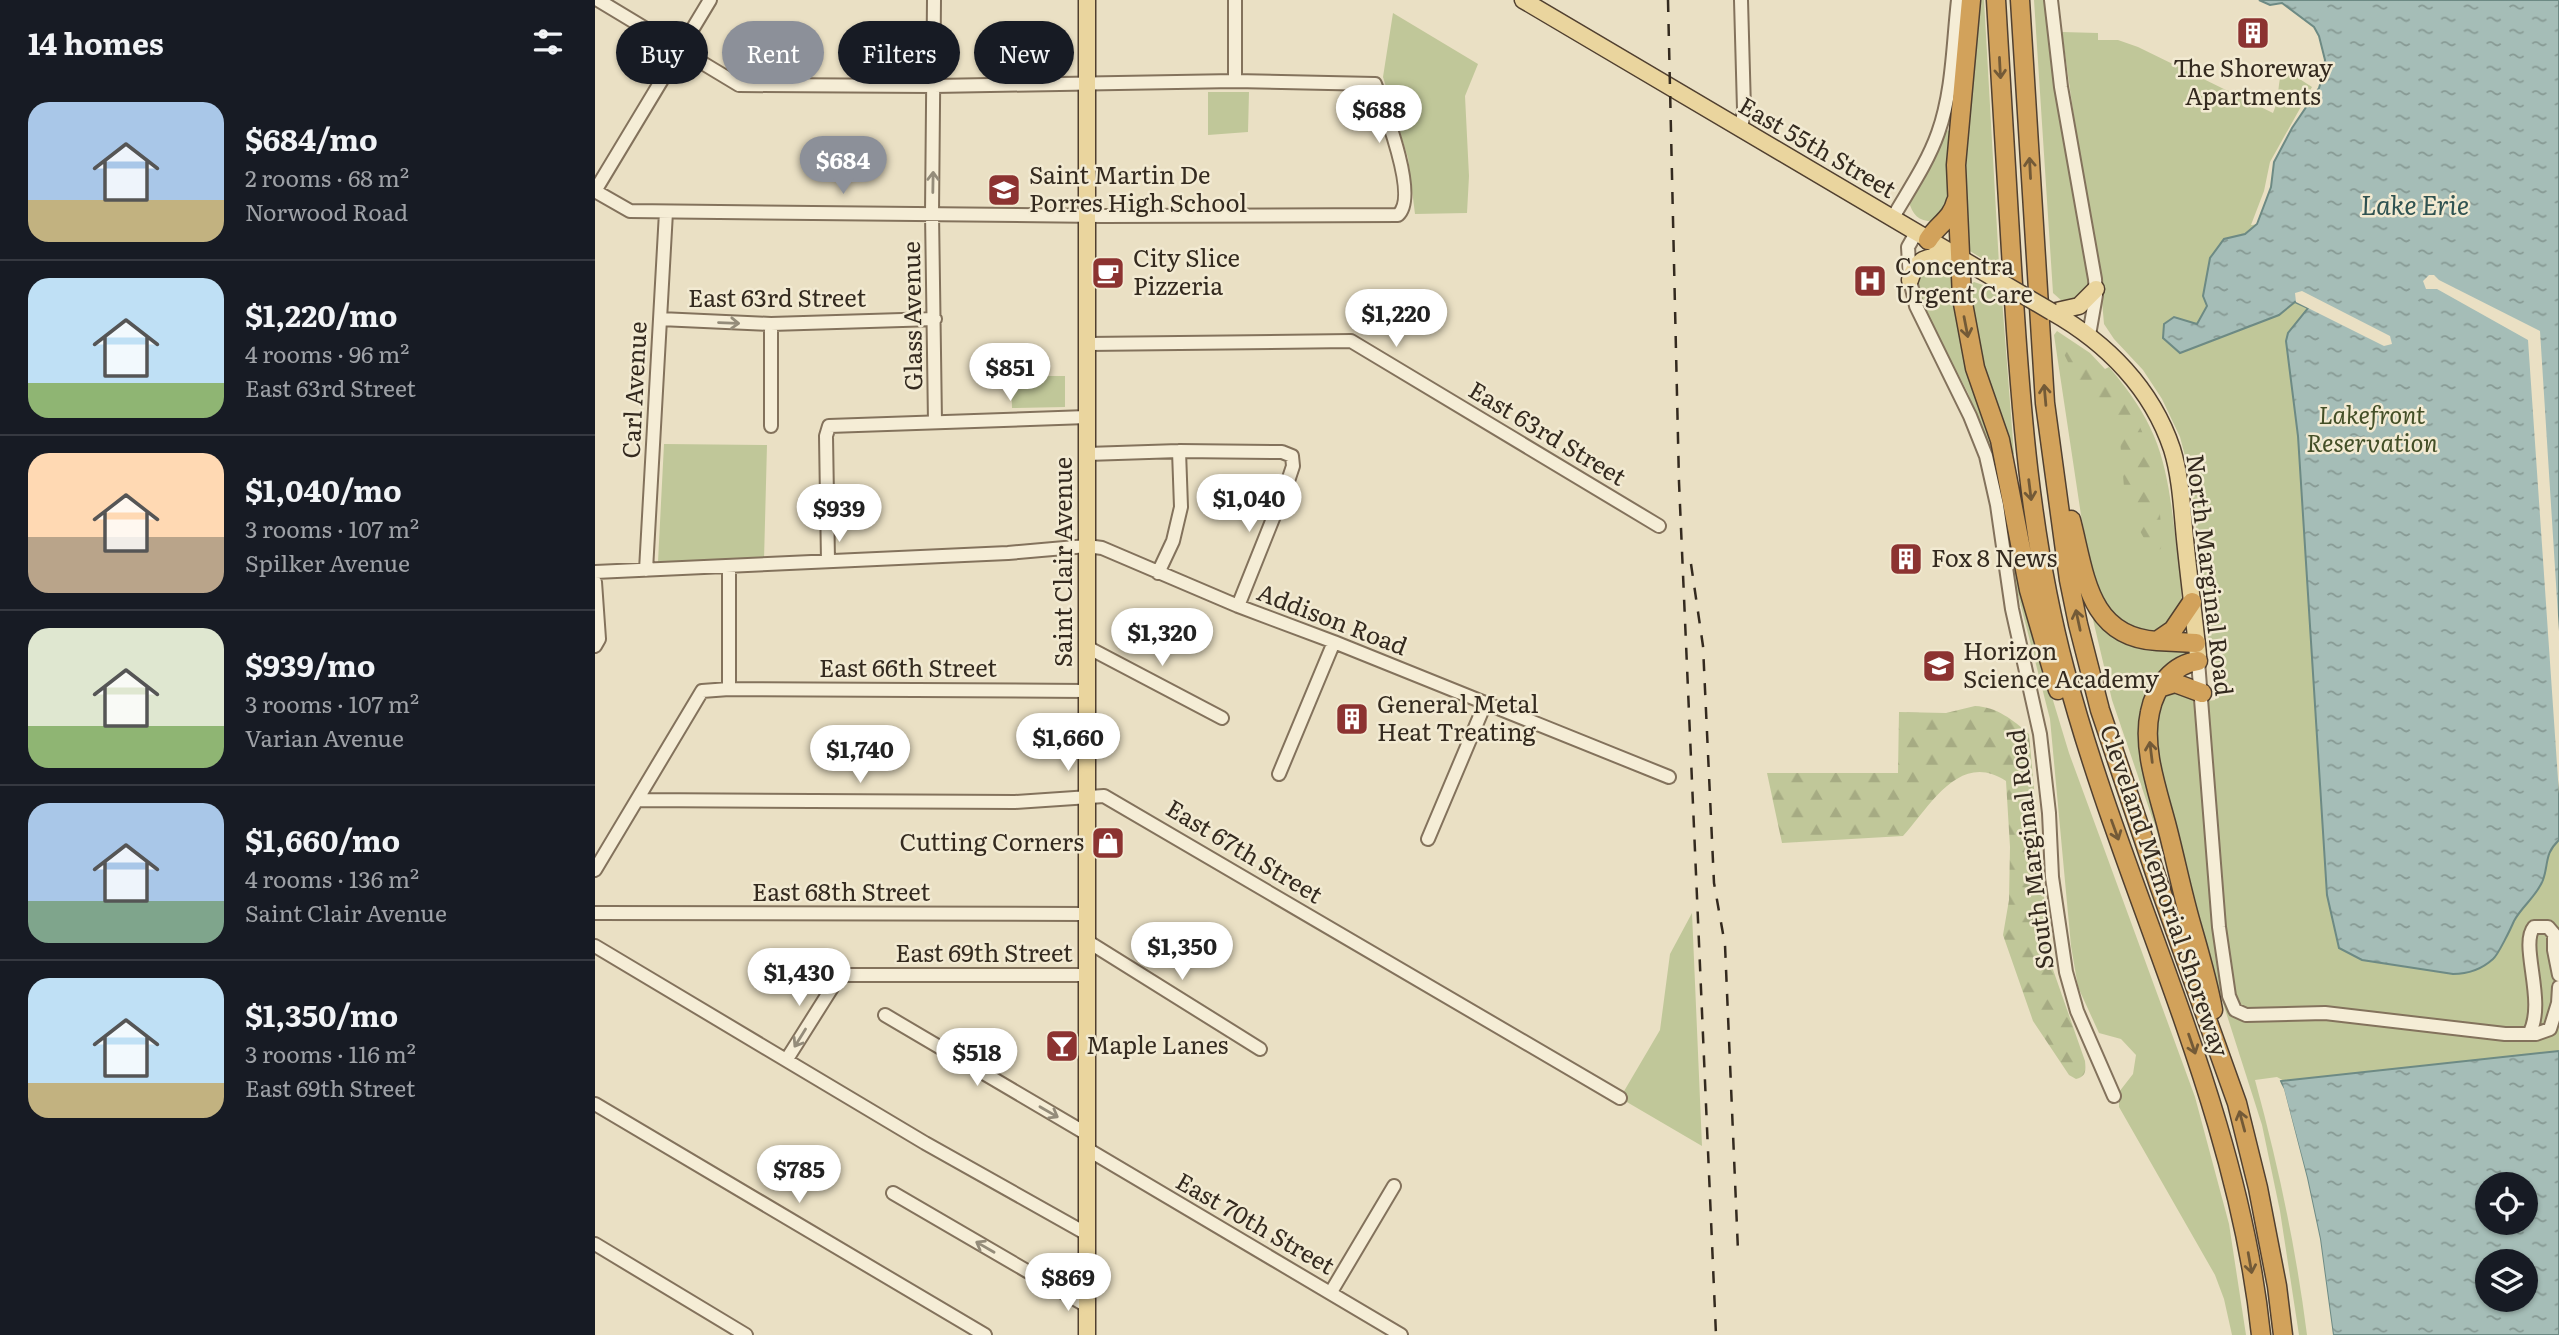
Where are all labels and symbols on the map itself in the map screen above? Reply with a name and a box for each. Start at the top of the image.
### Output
building icon: The Shoreway Apartments [2234,14,2272,52]
place label: The Shoreway Apartments [2173,49,2333,112]
one-way arrow [1994,56,2007,79]
pin: $688 [1338,86,1420,145]
street label: East 55th Street [1733,87,1904,205]
pin: $684 [802,136,884,196]
place label: Saint Martin De Porres High School [1029,156,1247,219]
one-way arrow [2023,157,2036,179]
one-way arrow [926,171,940,194]
school or university icon: Saint Martin De Porres High School [985,171,1023,209]
water label: Lake Erie [2361,184,2469,223]
place label: City Slice Pizzeria [1133,239,1240,302]
street label: Glass Avenue [892,241,929,391]
place label: Concentra Urgent Care [1895,247,2033,310]
cafe icon: City Slice Pizzeria [1089,254,1127,292]
hospital icon: Concentra Urgent Care [1851,262,1889,300]
street label: East 63rd Street [688,279,866,314]
pin: $1,220 [1339,290,1453,349]
one-way arrow [1960,315,1973,338]
one-way arrow [717,317,740,330]
street label: Carl Avenue [611,320,654,459]
pin: $851 [969,344,1051,403]
street label: East 63rd Street [1463,371,1634,493]
one-way arrow [2038,384,2051,406]
park label: Lakefront Reservation [2306,396,2438,459]
street label: North Marginal Road [2179,452,2244,698]
street label: Saint Clair Avenue [1044,457,1079,667]
pin: $1,040 [1192,475,1306,534]
one-way arrow [2024,479,2037,501]
pin: $939 [798,484,880,544]
place label: Fox 8 News [1931,539,2057,574]
building icon: Fox 8 News [1887,540,1925,578]
street label: Addison Road [1253,573,1413,662]
pin: $1,320 [1105,608,1219,668]
one-way arrow [2070,609,2084,632]
place label: Horizon Science Academy [1963,632,2159,695]
school or university icon: Horizon Science Academy [1920,647,1958,685]
street label: East 66th Street [819,649,997,684]
place label: General Metal Heat Treating [1377,685,1538,748]
building icon: General Metal Heat Treating [1333,700,1371,738]
pin: $1,660 [1011,714,1125,773]
street label: Cleveland Memorial Shoreway [2093,719,2240,1061]
pin: $1,740 [803,726,917,785]
street label: South Marginal Road [1996,727,2061,972]
one-way arrow [2144,741,2157,763]
street label: East 67th Street [1160,789,1330,911]
one-way arrow [2110,818,2122,840]
place label: Cutting Corners [899,823,1084,858]
shop icon: Cutting Corners [1089,824,1127,862]
street label: East 68th Street [752,873,930,908]
pin: $1,350 [1125,922,1239,982]
street label: East 69th Street [895,934,1073,969]
pin: $1,430 [742,948,856,1008]
place label: Maple Lanes [1086,1026,1229,1061]
one-way arrow [793,1027,807,1047]
bar icon: Maple Lanes [1043,1027,1081,1065]
pin: $518 [936,1028,1018,1088]
one-way arrow [2187,1032,2199,1054]
one-way arrow [1039,1105,1059,1119]
one-way arrow [2235,1110,2248,1133]
pin: $785 [758,1146,840,1205]
street label: East 70th Street [1170,1162,1342,1282]
one-way arrow [976,1239,996,1253]
one-way arrow [2244,1251,2257,1274]
pin: $869 [1027,1254,1109,1313]

